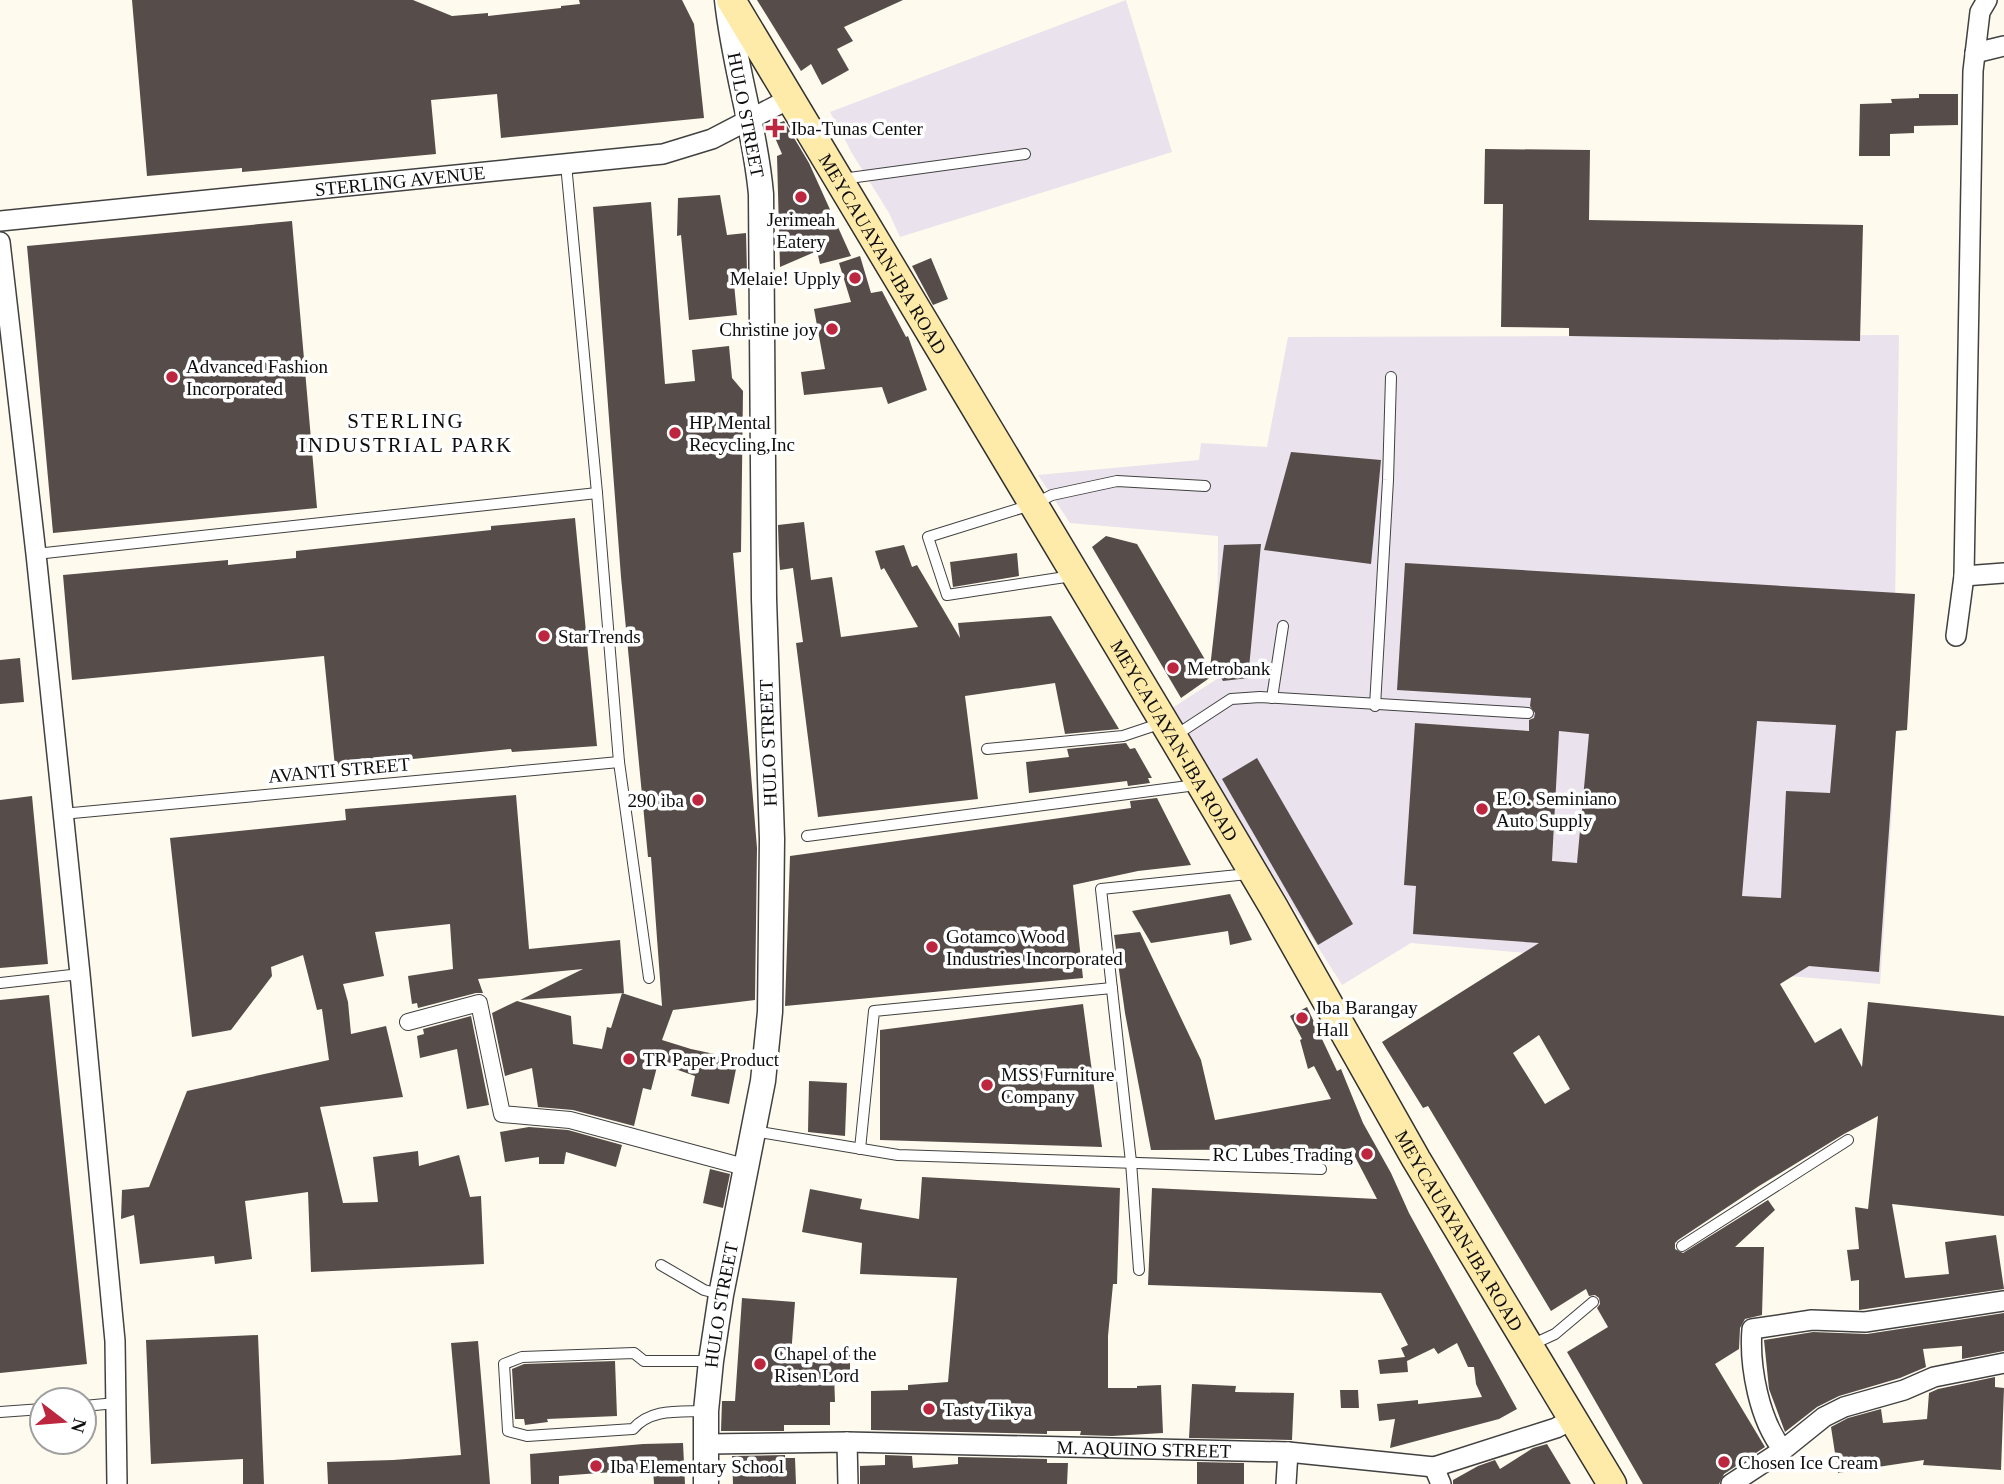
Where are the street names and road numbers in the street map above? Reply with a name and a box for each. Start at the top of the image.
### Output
street label: HULO STREET [724,51,769,180]
street label: MEYCAUAYAN-IBA ROAD [815,150,951,358]
street label: STERLING AVENUE [314,162,486,200]
street label: MEYCAUAYAN-IBA ROAD [1107,636,1242,845]
street label: HULO STREET [755,679,781,807]
street label: AVANTI STREET [267,753,411,787]
street label: MEYCAUAYAN-IBA ROAD [1391,1126,1528,1335]
street label: HULO STREET [700,1240,742,1369]
street label: M. AQUINO STREET [1056,1436,1232,1461]

